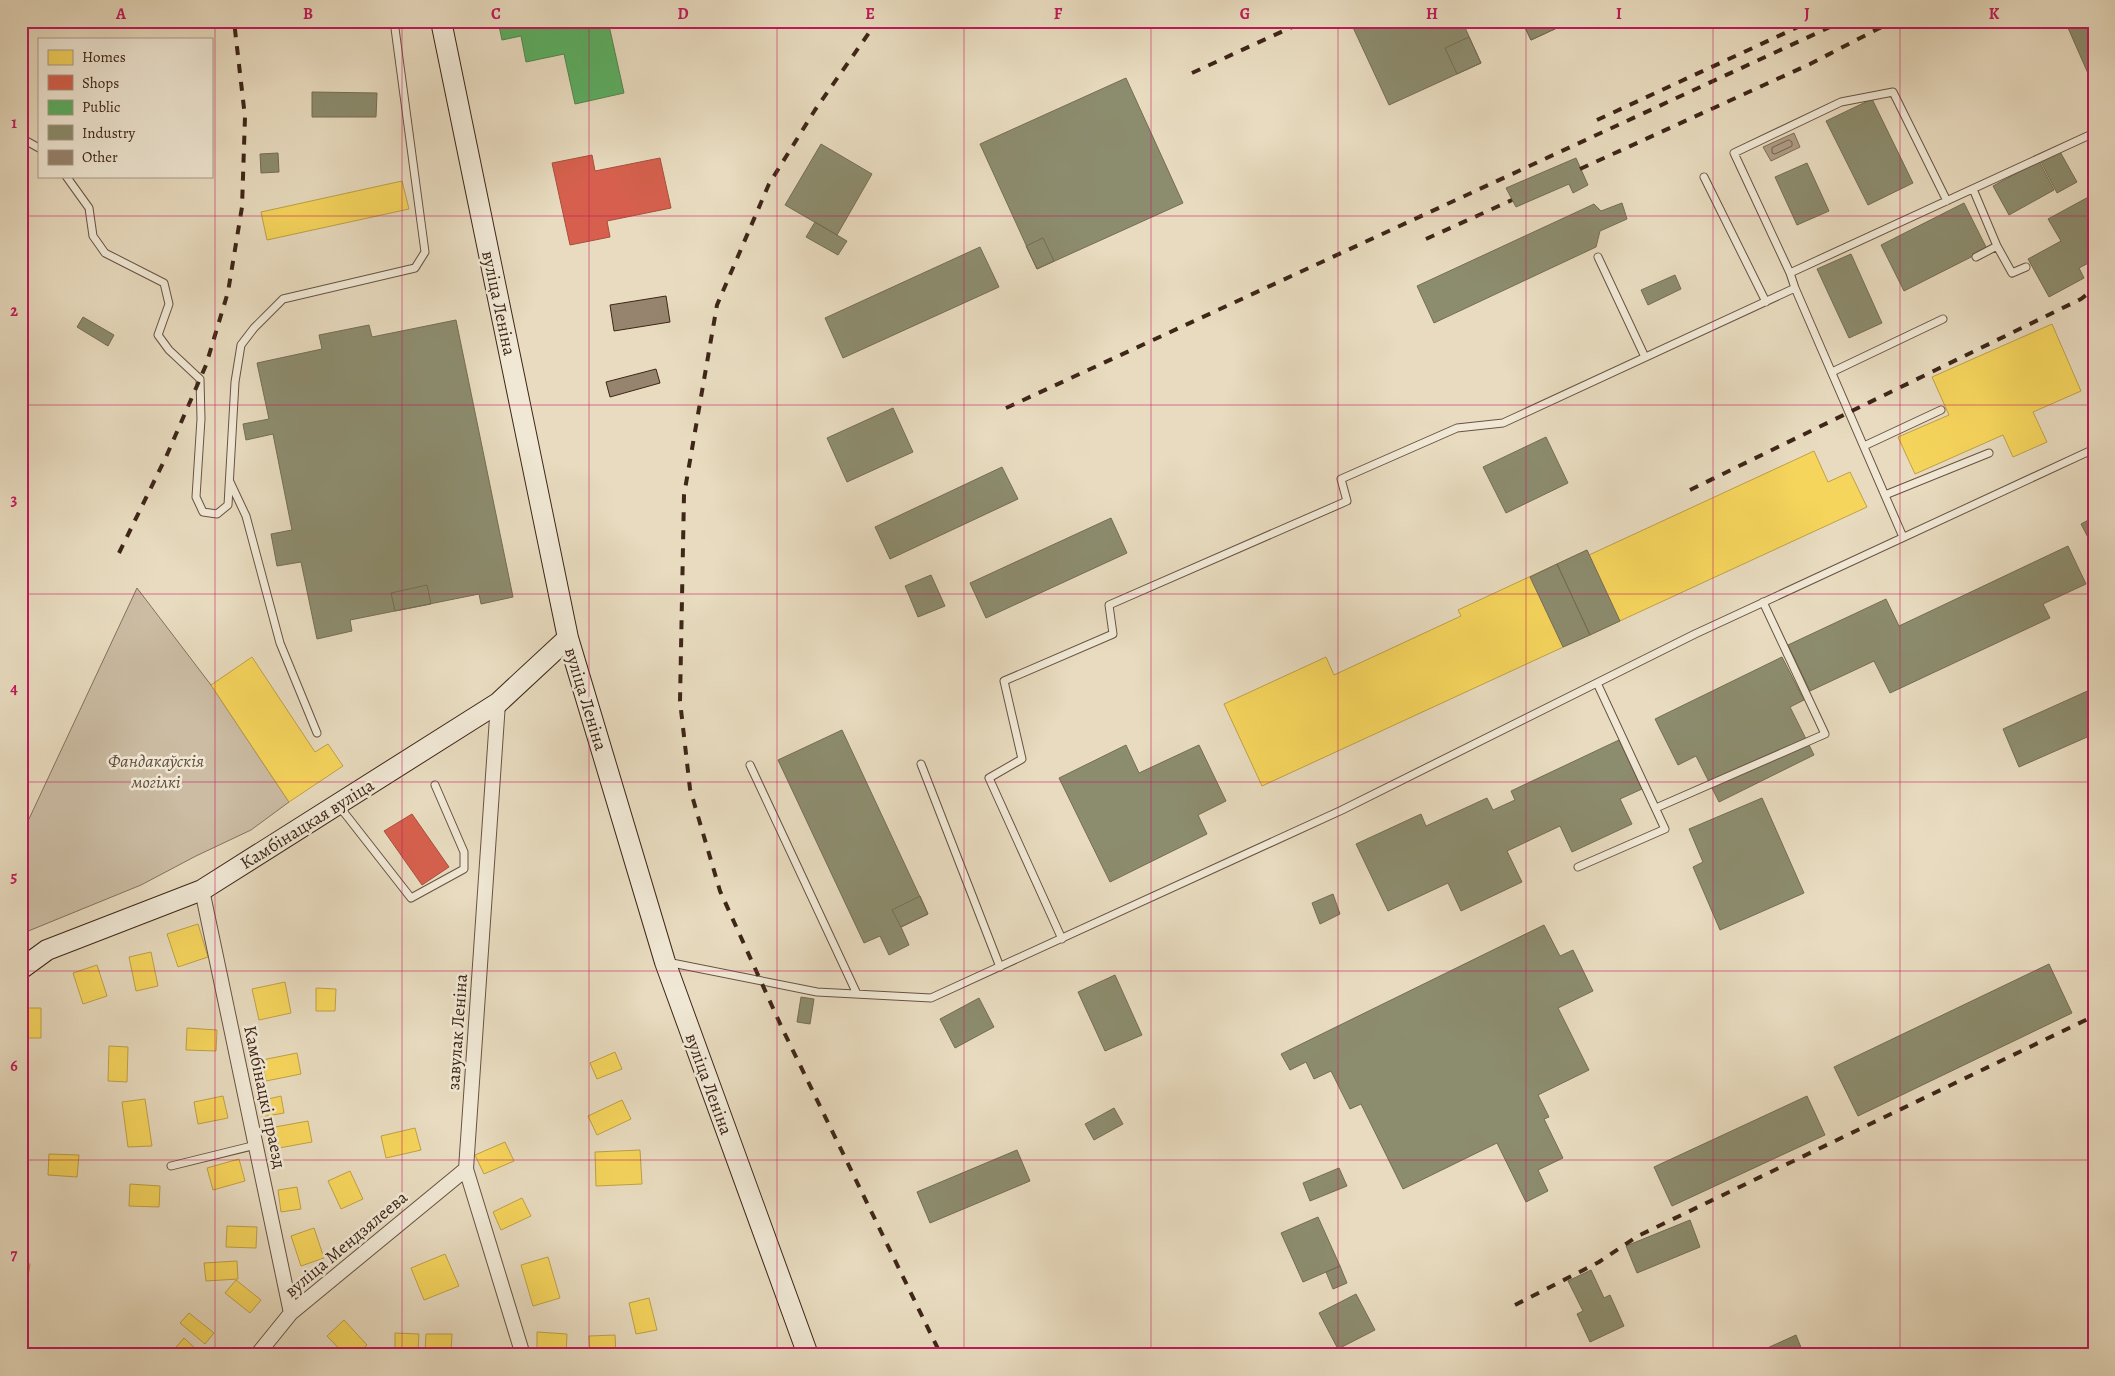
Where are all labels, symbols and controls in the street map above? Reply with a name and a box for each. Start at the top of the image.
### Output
text: A [115,3,127,25]
text: B [303,3,313,25]
text: C [491,3,501,25]
text: D [677,3,689,25]
text: E [865,3,875,25]
text: F [1054,3,1063,25]
text: G [1240,3,1250,25]
text: H [1426,3,1438,25]
text: I [1616,3,1622,25]
text: J [1804,3,1810,25]
text: K [1989,3,2000,25]
legend [38,38,212,178]
text: Homes [82,47,126,67]
text: Shops [82,73,119,93]
text: Public [82,97,120,117]
text: 1 [11,112,17,134]
text: Industry [82,123,136,143]
text: Other [82,147,118,167]
street label: вуліца Леніна [476,248,522,358]
text: 2 [10,300,18,322]
text: 3 [11,489,18,511]
street label: вуліца Леніна [559,645,613,754]
text: 4 [10,678,18,700]
park label: Фандакаўскія могілкі [108,749,204,794]
street label: Камбінацкая вуліца [236,773,379,875]
text: 5 [11,866,18,888]
street label: завулак Леніна [441,972,473,1091]
street label: Камбінацкі праезд [238,1023,292,1171]
street label: вуліца Леніна [680,1030,739,1139]
text: 6 [10,1055,18,1077]
street label: вуліца Мендзялеева [279,1185,413,1303]
text: 7 [11,1244,18,1266]

